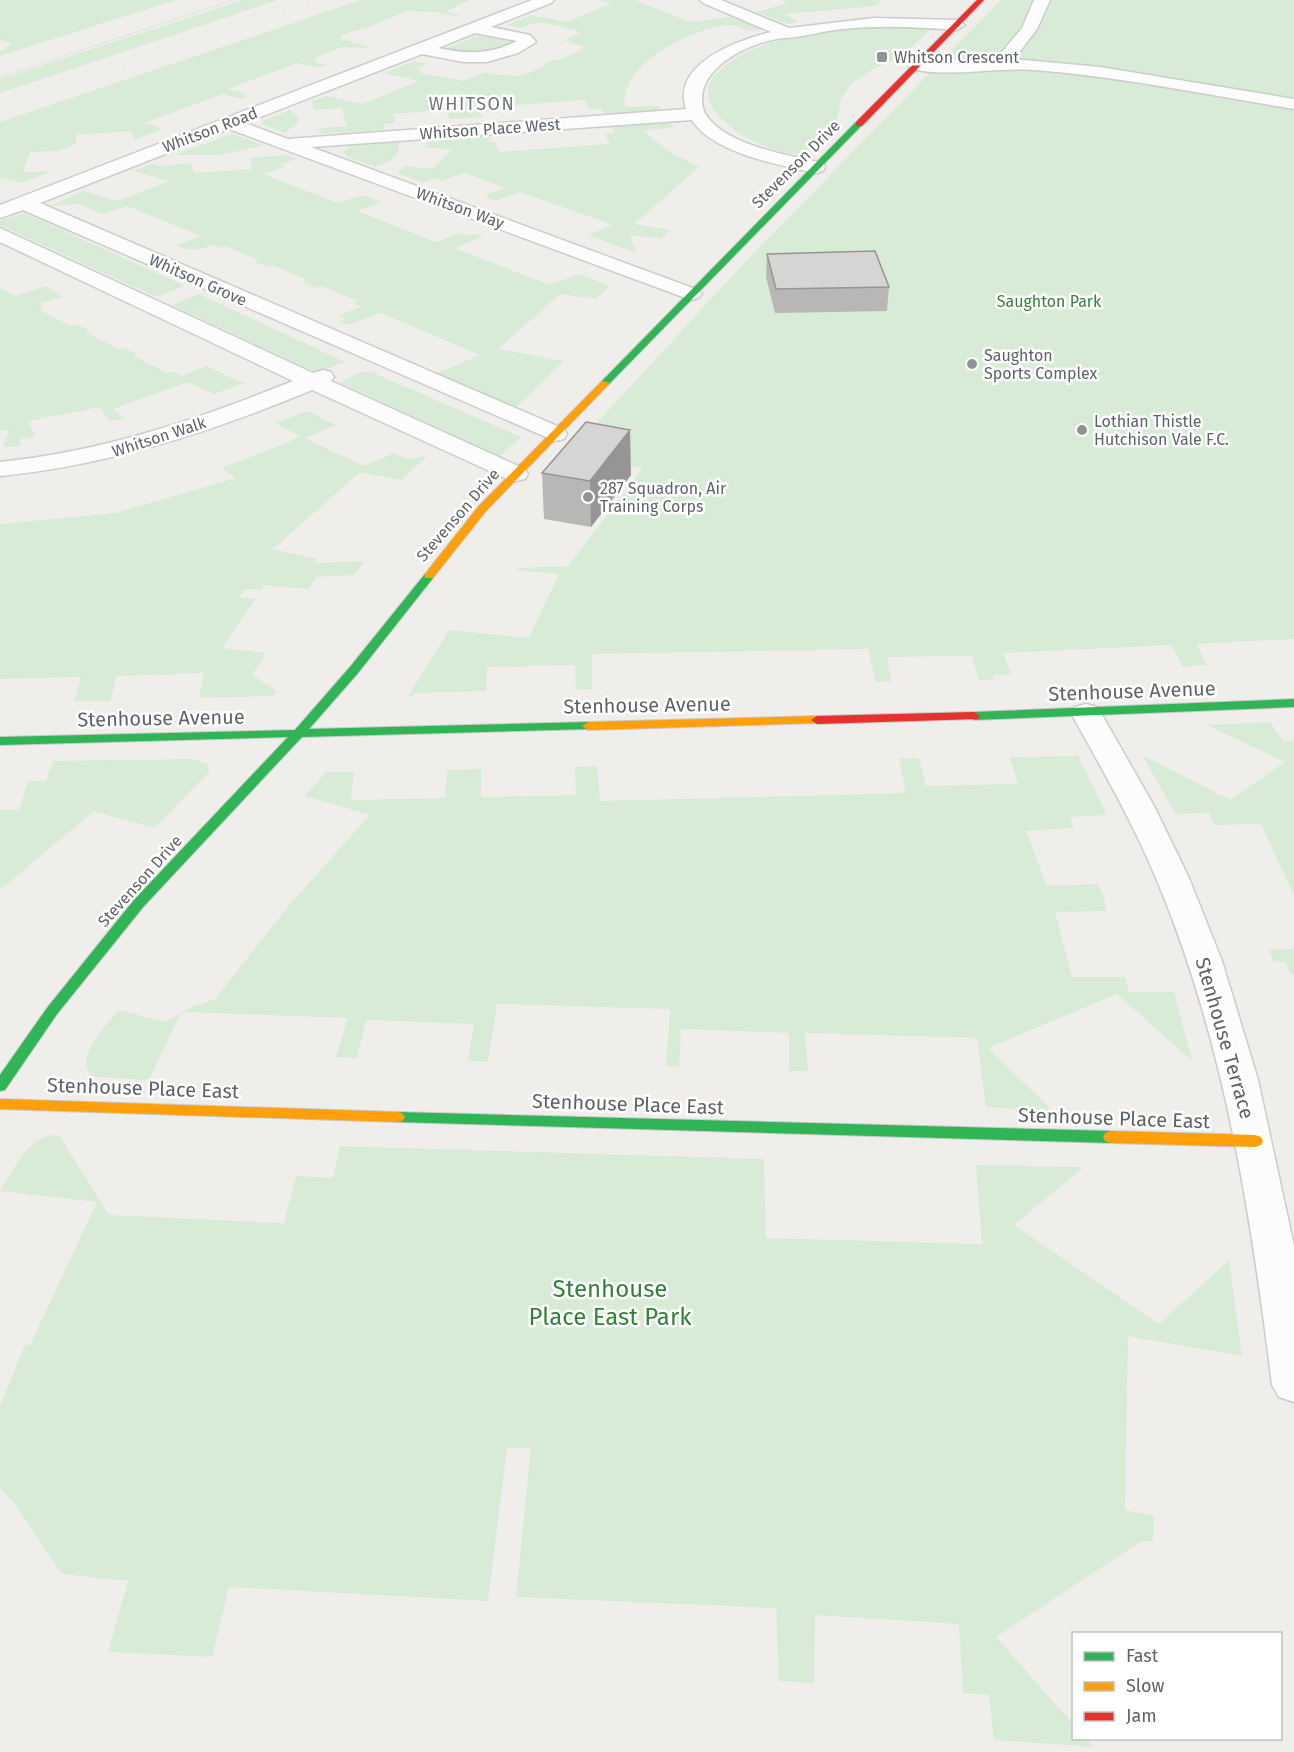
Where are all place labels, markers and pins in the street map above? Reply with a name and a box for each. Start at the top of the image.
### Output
place label: Whitson Crescent [894,48,1019,67]
marker: Whitson Crescent [875,50,889,64]
place label: Saughton Sports Complex [984,346,1098,383]
marker: Saughton Sports Complex [965,357,979,371]
place label: Lothian Thistle Hutchison Vale F.C. [1094,412,1229,449]
marker: Lothian Thistle Hutchison Vale F.C. [1075,423,1089,437]
place label: 287 Squadron, Air Training Corps [600,479,727,516]
marker: 287 Squadron, Air Training Corps [581,490,595,504]

